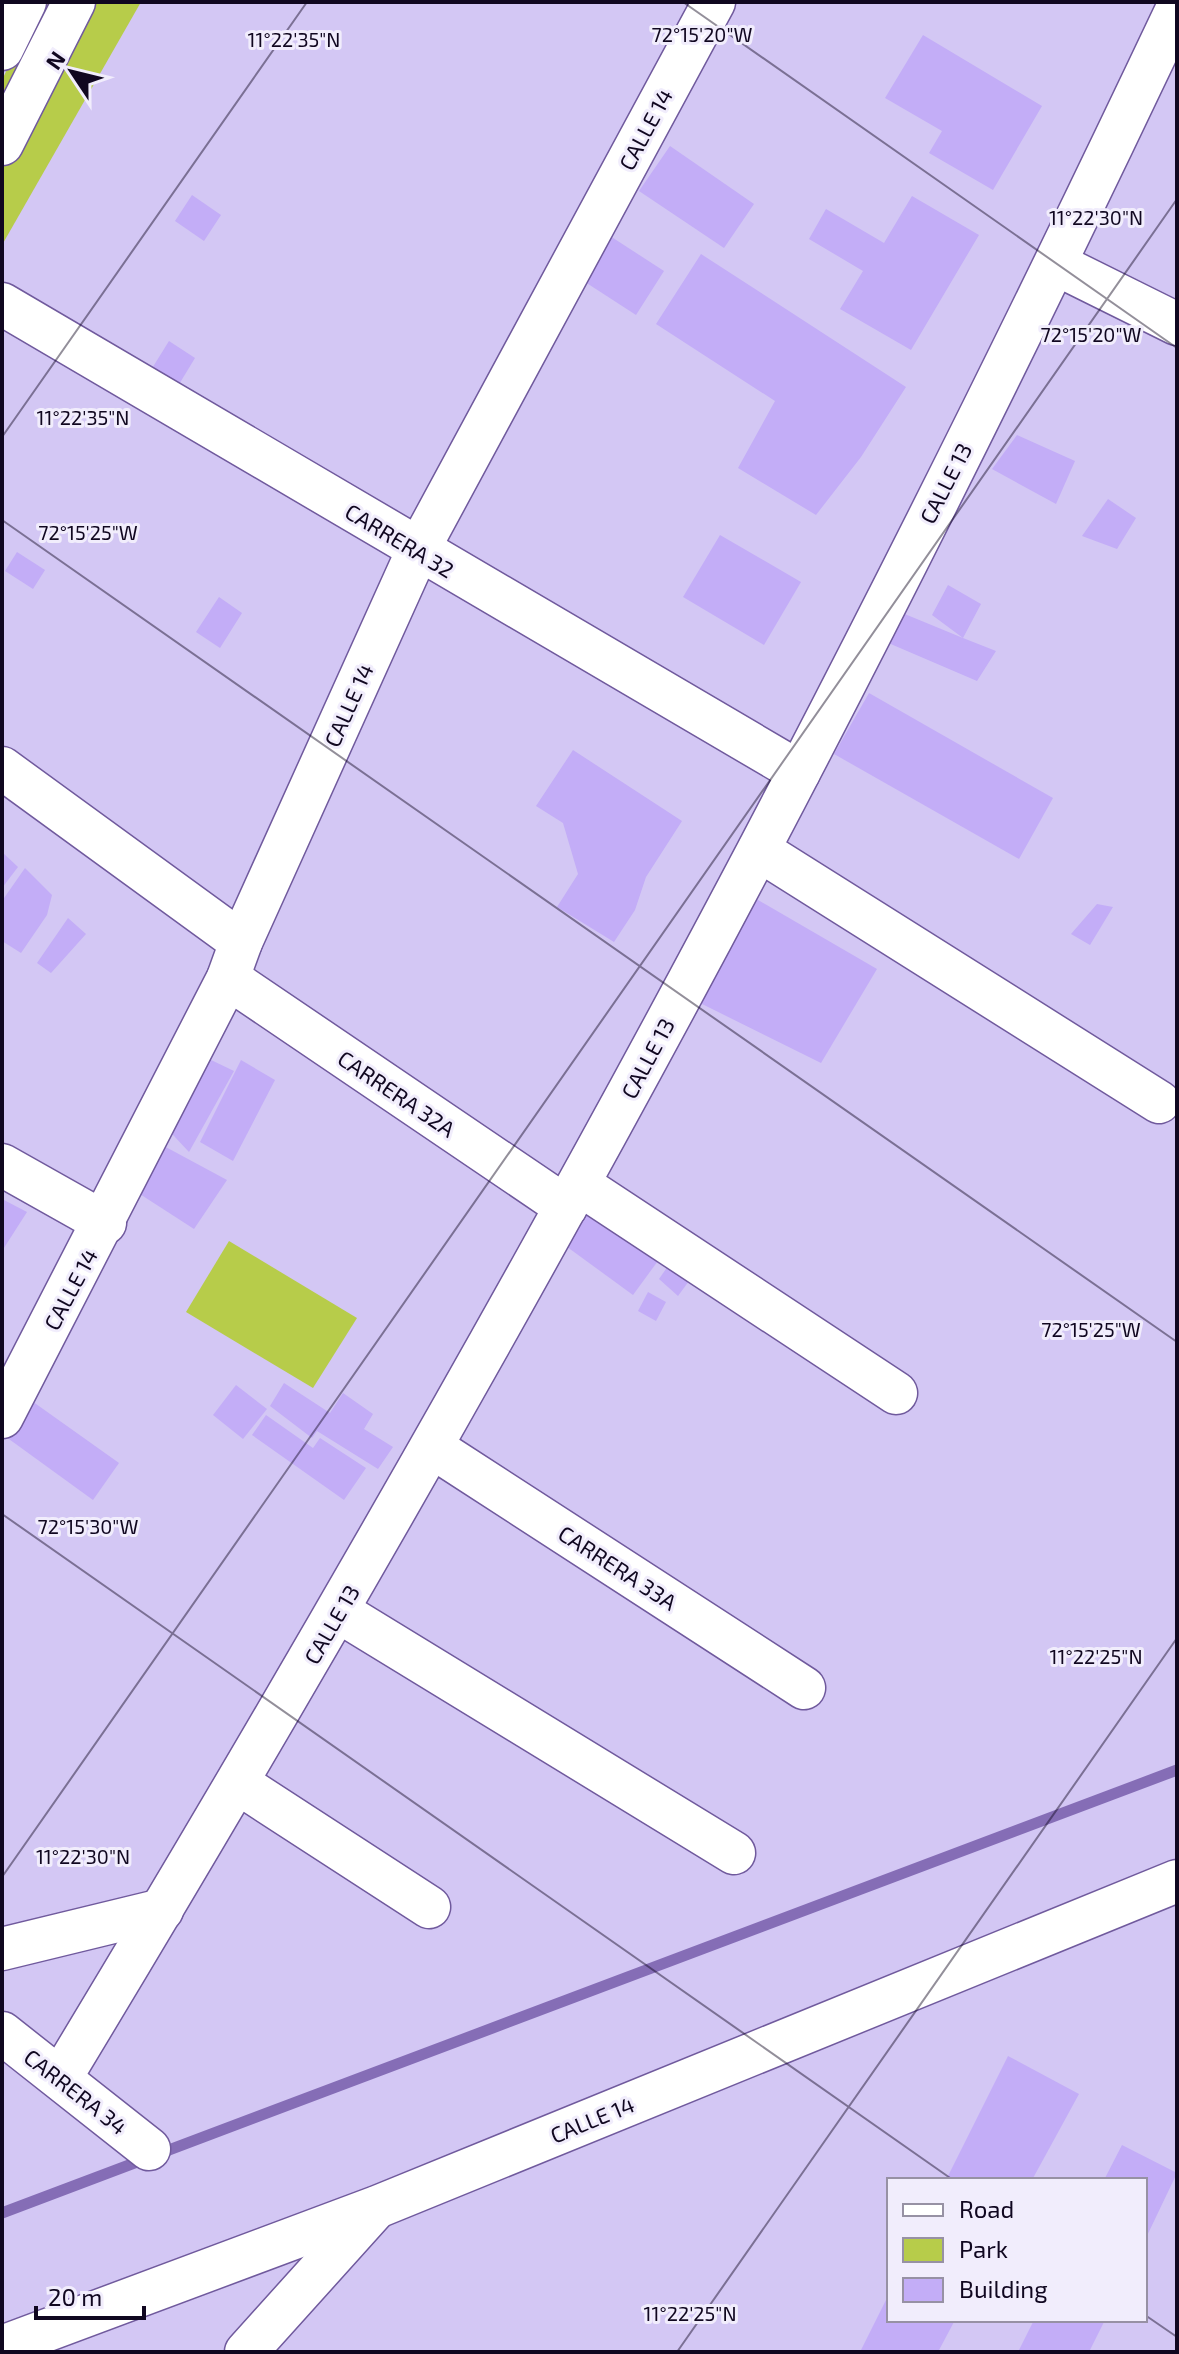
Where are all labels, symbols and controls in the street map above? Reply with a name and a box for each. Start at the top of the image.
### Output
text: 72°15'20"W [652,22,752,46]
text: 11°22'35"N [248,27,340,51]
north arrow [32,32,112,112]
text: N [40,46,70,74]
street label: CALLE 14 [613,84,677,174]
text: 11°22'30"N [1049,205,1143,229]
text: 72°15'20"W [1041,322,1141,346]
text: 11°22'35"N [37,405,129,429]
street label: CALLE 13 [914,438,976,528]
street label: CARRERA 32 [341,497,459,583]
text: 72°15'25"W [38,520,138,544]
street label: CALLE 14 [318,659,378,751]
street label: CALLE 13 [615,1013,679,1103]
street label: CARRERA 32A [333,1044,461,1142]
street label: CALLE 14 [38,1244,102,1334]
text: 72°15'25"W [1041,1317,1141,1341]
text: 72°15'30"W [38,1514,138,1538]
street label: CARRERA 33A [554,1519,682,1615]
street label: CALLE 13 [298,1580,364,1668]
text: 11°22'25"N [1050,1644,1142,1668]
text: 11°22'30"N [36,1844,130,1868]
street label: CARRERA 34 [19,2043,133,2139]
street label: CALLE 14 [546,2090,638,2148]
legend [887,2178,1147,2322]
text: Road [959,2194,1014,2223]
text: Park [959,2234,1008,2263]
scale bar [36,2270,144,2320]
text: Building [959,2274,1048,2303]
text: 20 m [48,2282,102,2311]
text: 11°22'25"N [644,2301,736,2325]

